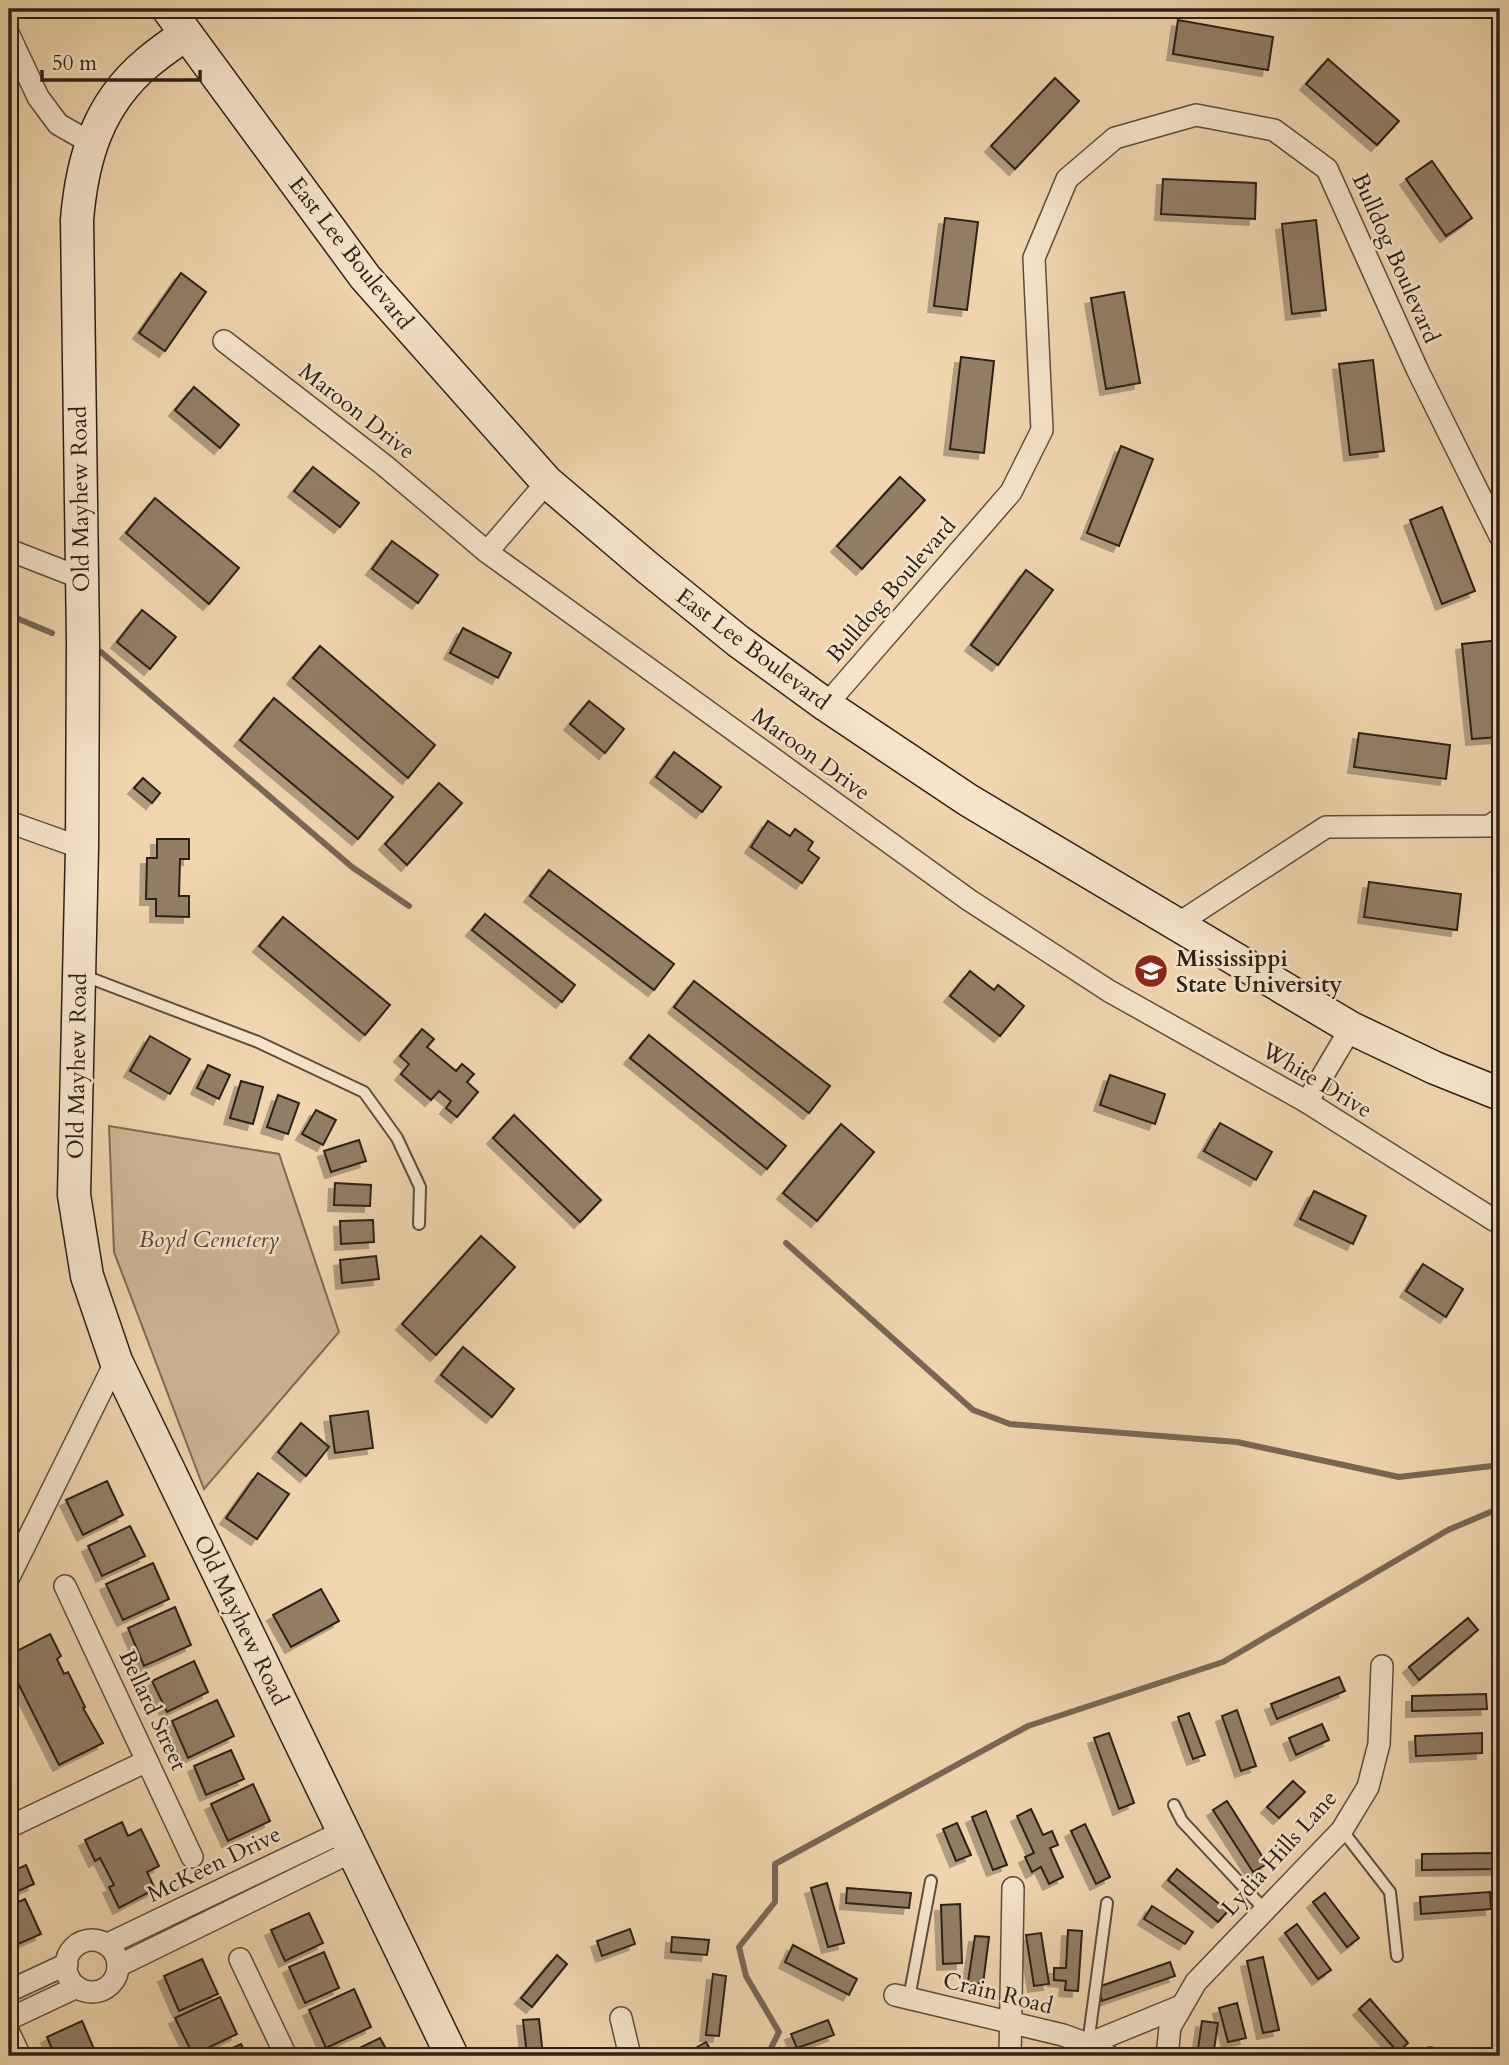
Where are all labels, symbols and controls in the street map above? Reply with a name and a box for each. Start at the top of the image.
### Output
scale bar [42,38,200,82]
text: 50 m [52,49,97,78]
street label: Bulldog Boulevard [1345,168,1448,349]
street label: East Lee Boulevard [282,170,421,336]
street label: Maroon Drive [292,356,422,466]
street label: Old Mayhew Road [63,405,97,592]
street label: Bulldog Boulevard [819,510,963,669]
street label: East Lee Boulevard [670,581,837,718]
street label: Maroon Drive [745,700,877,808]
place label: Mississippi State University [1176,943,1342,1000]
school or university icon: Mississippi State University [1132,952,1170,990]
street label: Old Mayhew Road [60,972,94,1159]
street label: White Drive [1255,1034,1378,1125]
park label: Boyd Cemetery [139,1224,279,1255]
street label: Old Mayhew Road [186,1530,296,1711]
street label: Bellard Street [112,1645,194,1775]
street label: Lydia Hills Lane [1214,1783,1344,1923]
street label: McKeen Drive [142,1818,286,1910]
street label: Crain Road [940,1964,1057,2022]

